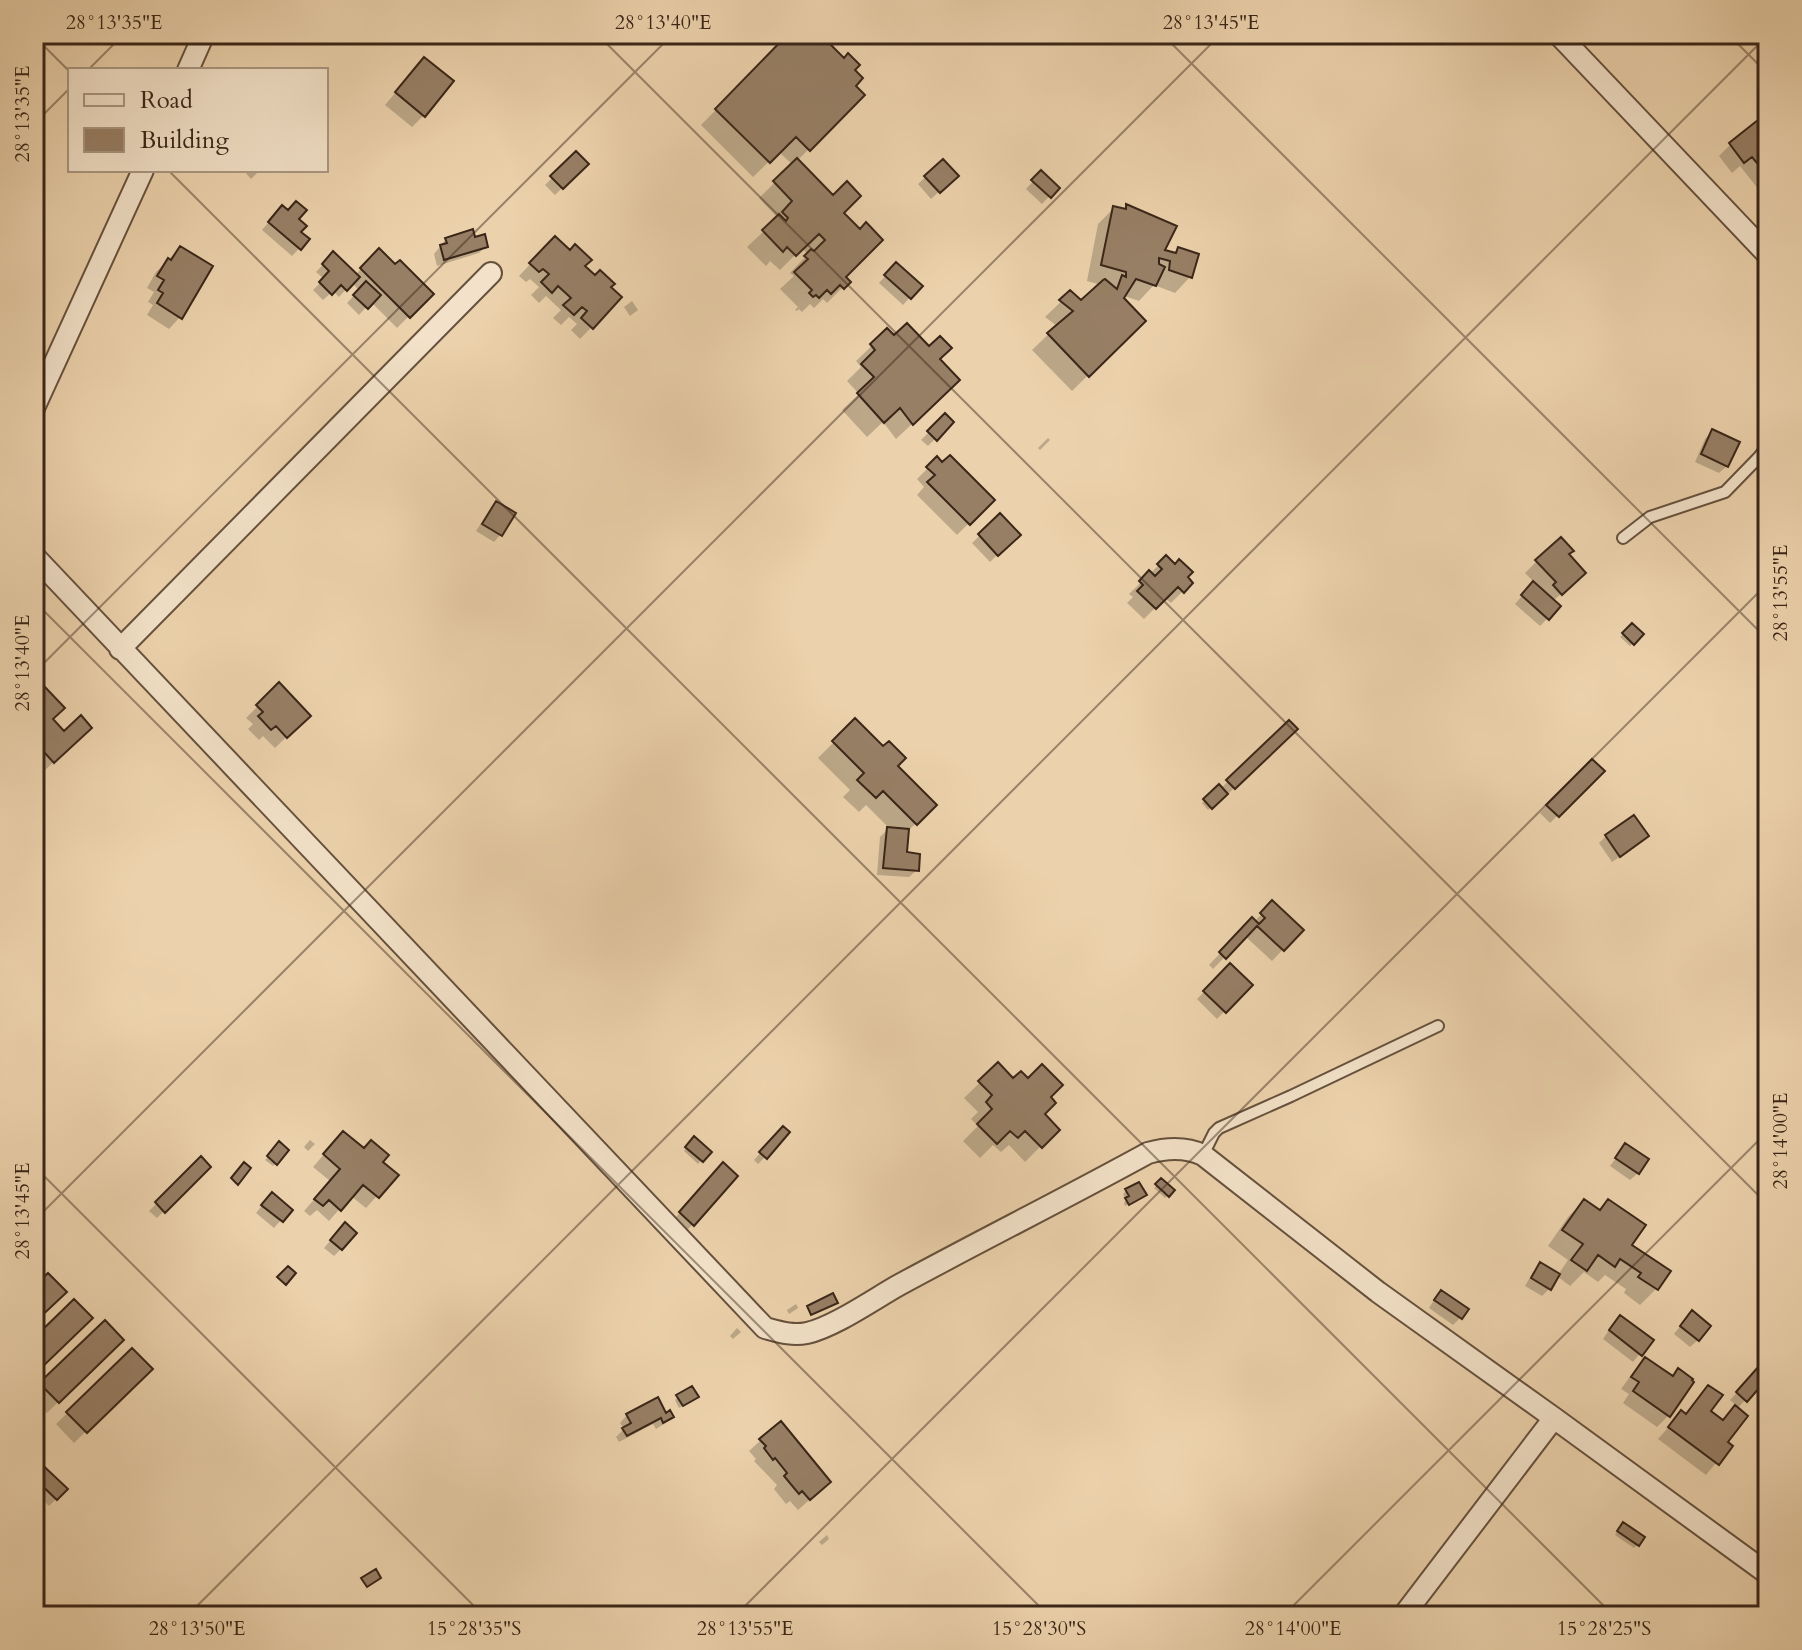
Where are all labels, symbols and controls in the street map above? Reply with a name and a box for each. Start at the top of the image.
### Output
text: 28°13'35"E [66,9,162,36]
text: 28°13'40"E [615,9,711,36]
text: 28°13'45"E [1163,9,1259,36]
text: 28°13'35"E [9,66,36,162]
legend [68,68,328,172]
text: Road [140,84,193,117]
text: Building [140,124,230,157]
text: 28°13'55"E [1767,545,1794,641]
text: 28°13'40"E [9,615,36,711]
text: 28°14'00"E [1767,1093,1794,1189]
text: 28°13'45"E [9,1163,36,1259]
text: 28°13'50"E [149,1615,245,1642]
text: 15°28'35"S [427,1615,521,1642]
text: 28°13'55"E [697,1615,793,1642]
text: 15°28'30"S [992,1615,1086,1642]
text: 28°14'00"E [1245,1615,1341,1642]
text: 15°28'25"S [1557,1615,1651,1642]

